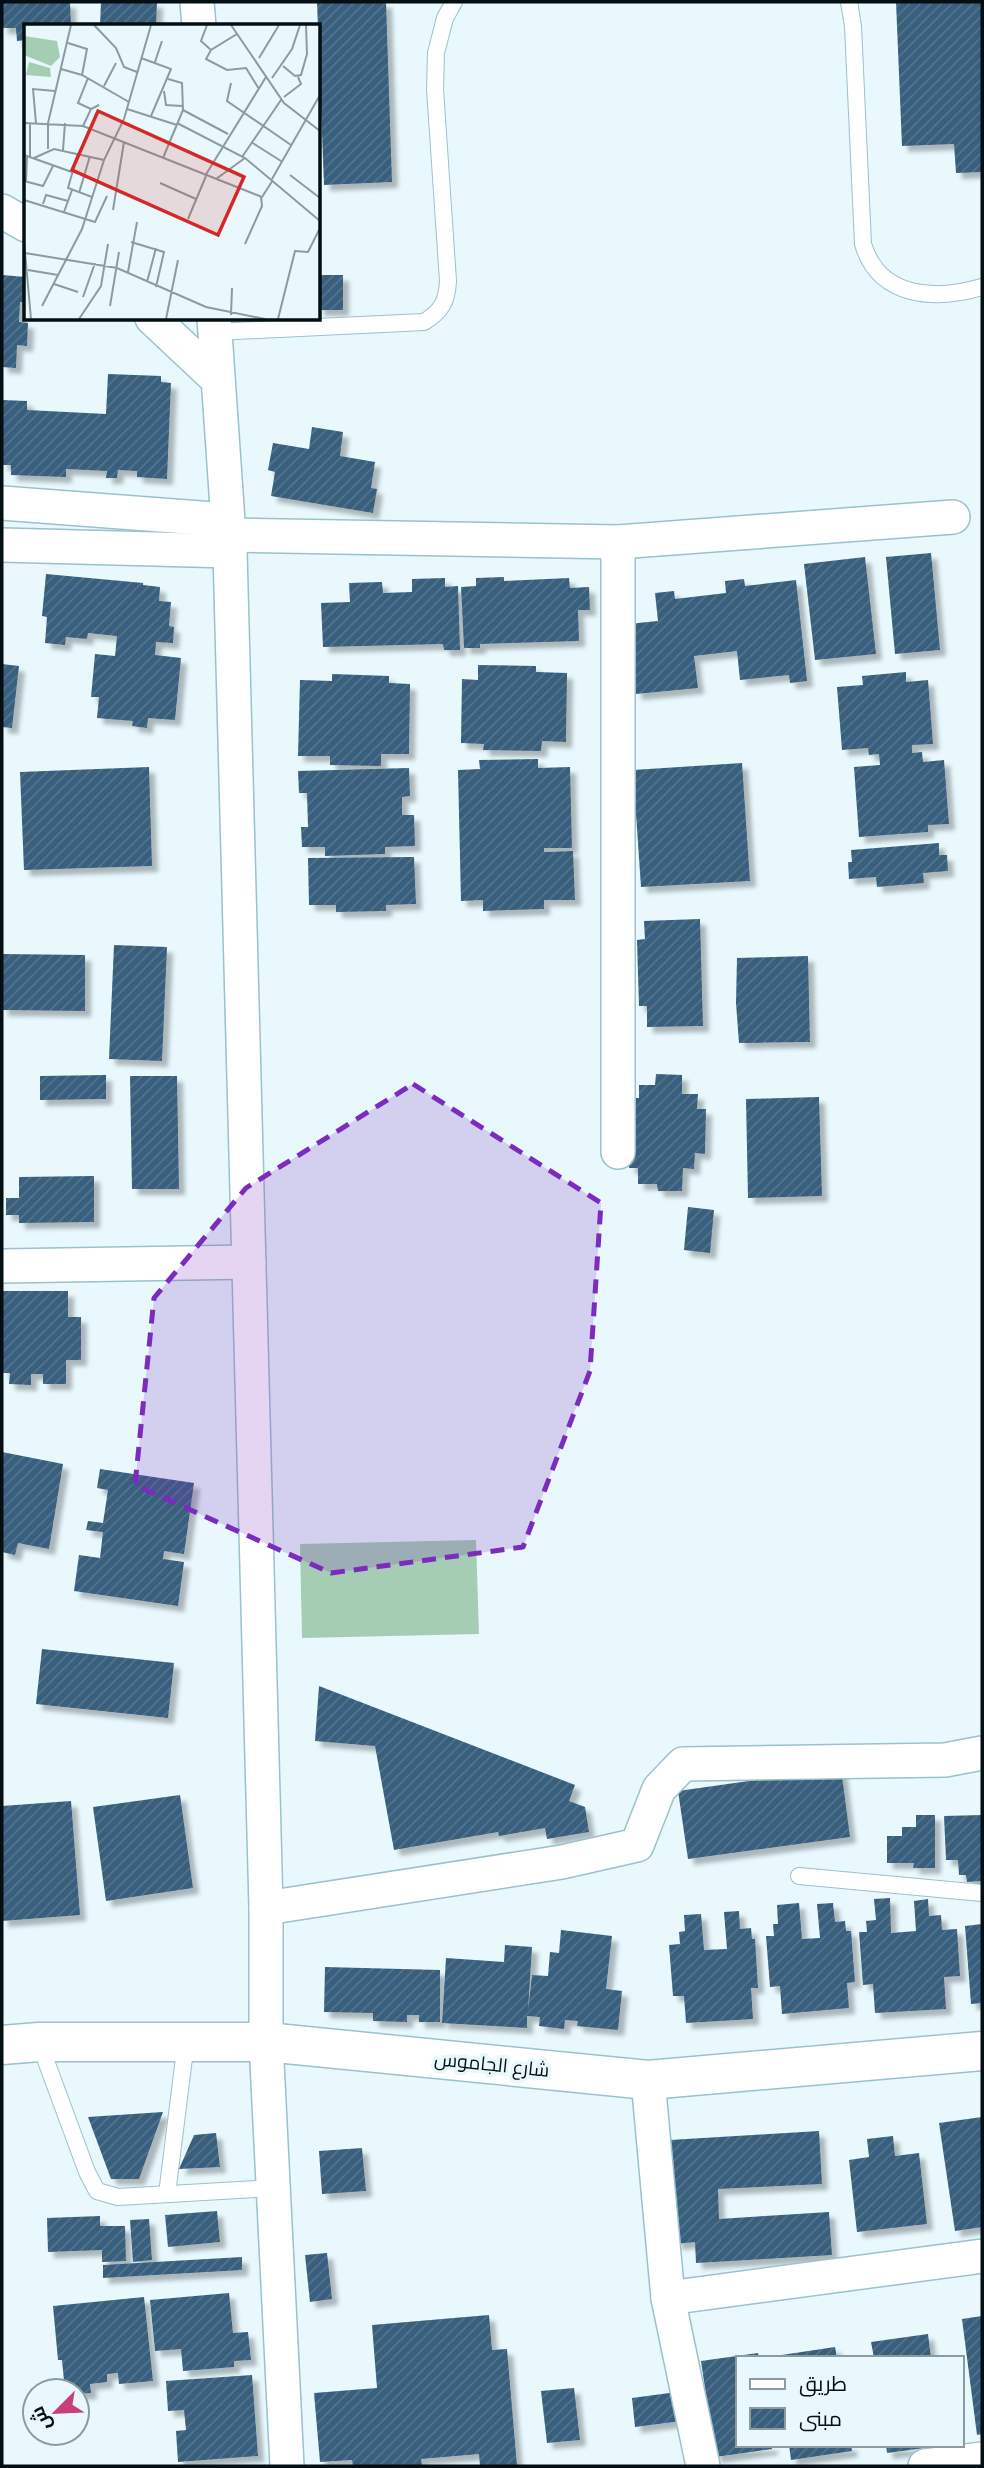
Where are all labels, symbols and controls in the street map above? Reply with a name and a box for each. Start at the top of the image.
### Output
inset map [24,24,320,320]
street label: شارع الجاموس [433,2046,551,2084]
legend [736,2356,963,2447]
text: طريق [799,2370,847,2397]
north arrow [21,2377,91,2447]
text: ش [25,2403,56,2435]
text: مبنى [799,2405,842,2432]

